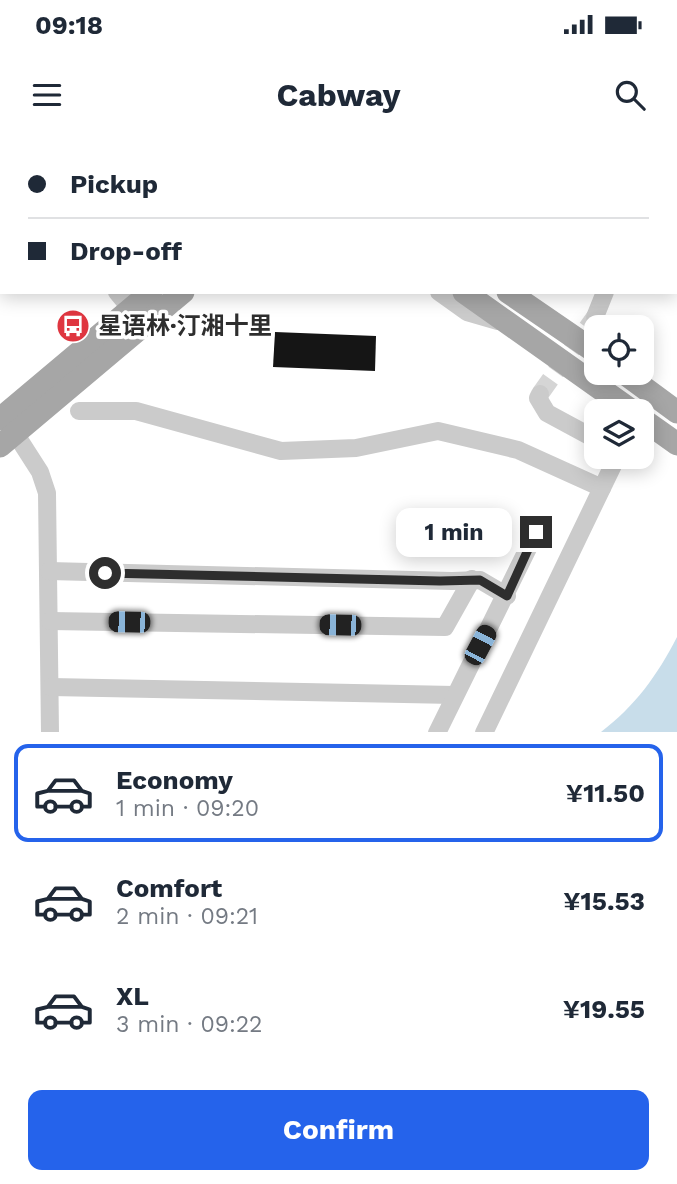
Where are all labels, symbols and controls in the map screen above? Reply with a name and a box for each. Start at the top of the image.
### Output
text: 09:18 [35,10,103,40]
icon: menu [28,76,66,114]
text: Cabway [276,76,401,114]
icon: search [611,76,649,114]
text: Pickup [70,169,158,199]
text: Drop-off [70,236,182,266]
bus stop icon: 星语林·汀湘十里 [54,307,92,345]
place label: 星语林·汀湘十里 [98,312,273,340]
map controls [584,315,654,469]
button: locate [584,315,654,385]
button: layers [584,399,654,469]
callout: 1 min [396,508,512,556]
route end [520,516,552,548]
text: 1 min [424,519,484,546]
route start [89,557,121,589]
car [108,611,151,633]
car [319,614,362,636]
car [461,622,500,668]
icon: car [32,762,95,825]
text: Economy [116,765,233,795]
text: ¥11.50 [566,778,645,808]
text: 1 min · 09:20 [116,795,259,822]
icon: car [32,870,95,933]
text: Comfort [116,873,222,903]
text: ¥15.53 [563,886,645,916]
text: 2 min · 09:21 [116,903,258,930]
icon: car [32,978,95,1041]
text: XL [116,981,149,1011]
text: ¥19.55 [563,994,645,1024]
text: 3 min · 09:22 [116,1011,263,1038]
button: Confirm [28,1090,649,1170]

